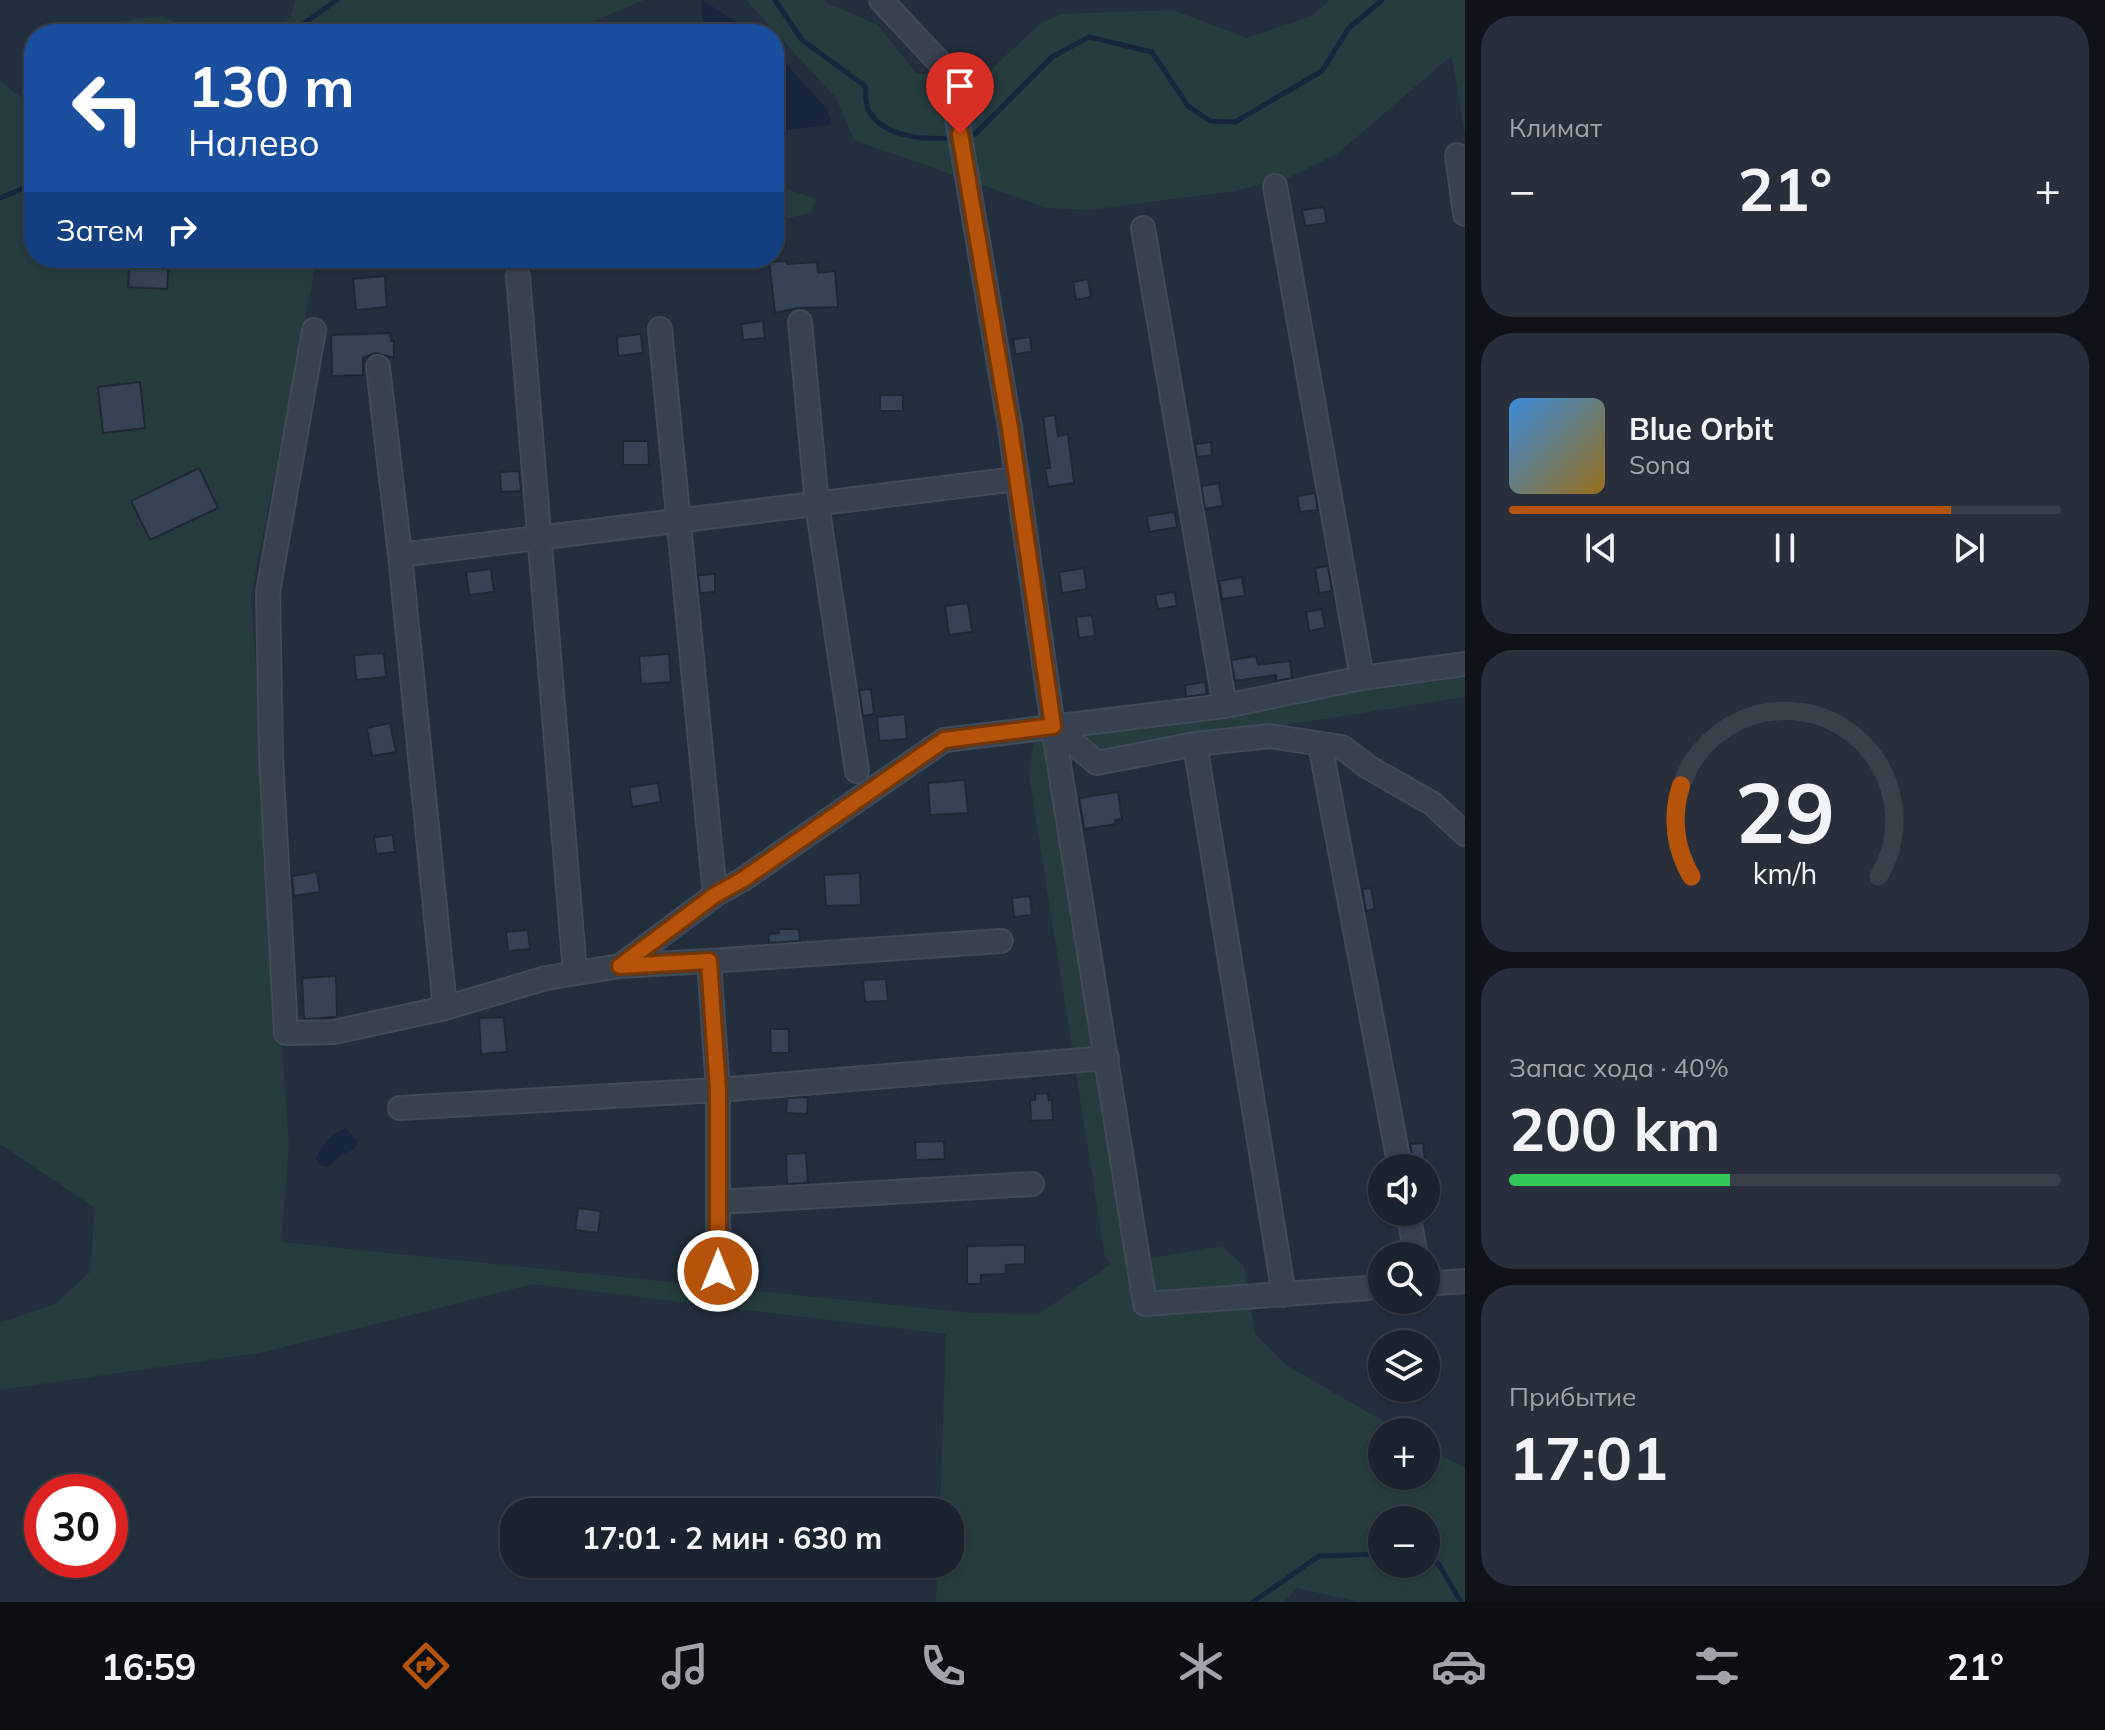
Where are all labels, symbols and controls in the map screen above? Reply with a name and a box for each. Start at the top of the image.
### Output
text: 130 m [188,51,355,121]
pin [926,52,994,134]
icon: left [56,56,160,160]
icon: arrive [938,64,982,108]
text: Климат [1509,111,1602,144]
text: Налево [188,120,320,165]
text: 21° [1738,151,1832,226]
text: − [1509,162,1535,217]
text: + [2035,162,2061,217]
icon: right [160,208,204,252]
text: Затем [56,211,144,249]
text: Blue Orbit [1629,410,1773,448]
text: Sona [1629,448,1691,481]
icon: previous [1579,526,1623,570]
icon: pause [1763,526,1807,570]
icon: next [1947,526,1991,570]
text: 29 [1735,759,1835,864]
text: km/h [1753,855,1817,891]
text: Запас хода · 40% [1509,1051,1729,1084]
text: 200 km [1509,1091,1721,1166]
map controls [1368,1154,1440,1578]
button: sound [1368,1154,1440,1226]
position arrow [676,1229,760,1313]
button: search [1368,1242,1440,1314]
button: layers [1368,1330,1440,1402]
text: Прибытие [1509,1380,1636,1413]
button: + [1368,1418,1440,1490]
text: 17:01 [1509,1420,1668,1495]
speed limit sign: 30 [24,1474,128,1578]
button: − [1368,1506,1440,1578]
text: 17:01 · 2 мин · 630 m [582,1519,882,1557]
icon: directions [398,1638,454,1694]
icon: music [657,1638,713,1694]
icon: phone [915,1638,971,1694]
icon: climate [1173,1638,1229,1694]
icon: car [1431,1638,1487,1694]
icon: filters [1689,1638,1745,1694]
text: 16:59 [101,1644,196,1689]
text: 21° [1947,1644,2004,1689]

